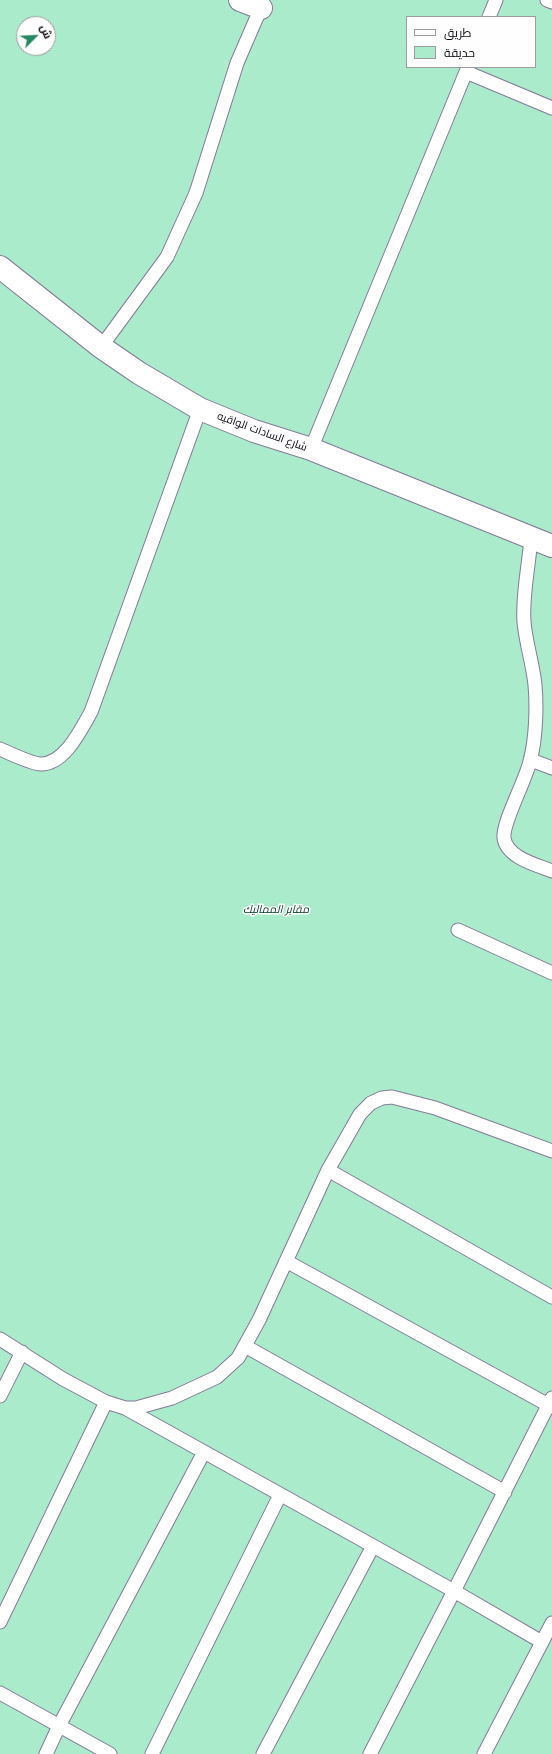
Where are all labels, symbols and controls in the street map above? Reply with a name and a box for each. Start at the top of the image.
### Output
north arrow [16,16,56,56]
legend [406,16,536,68]
text: ش [37,22,55,41]
text: طريق [444,25,471,40]
text: حديقة [444,45,475,60]
street label: شارع السادات الواقيه [215,410,309,454]
park label: مقابر المماليك [243,903,309,917]

